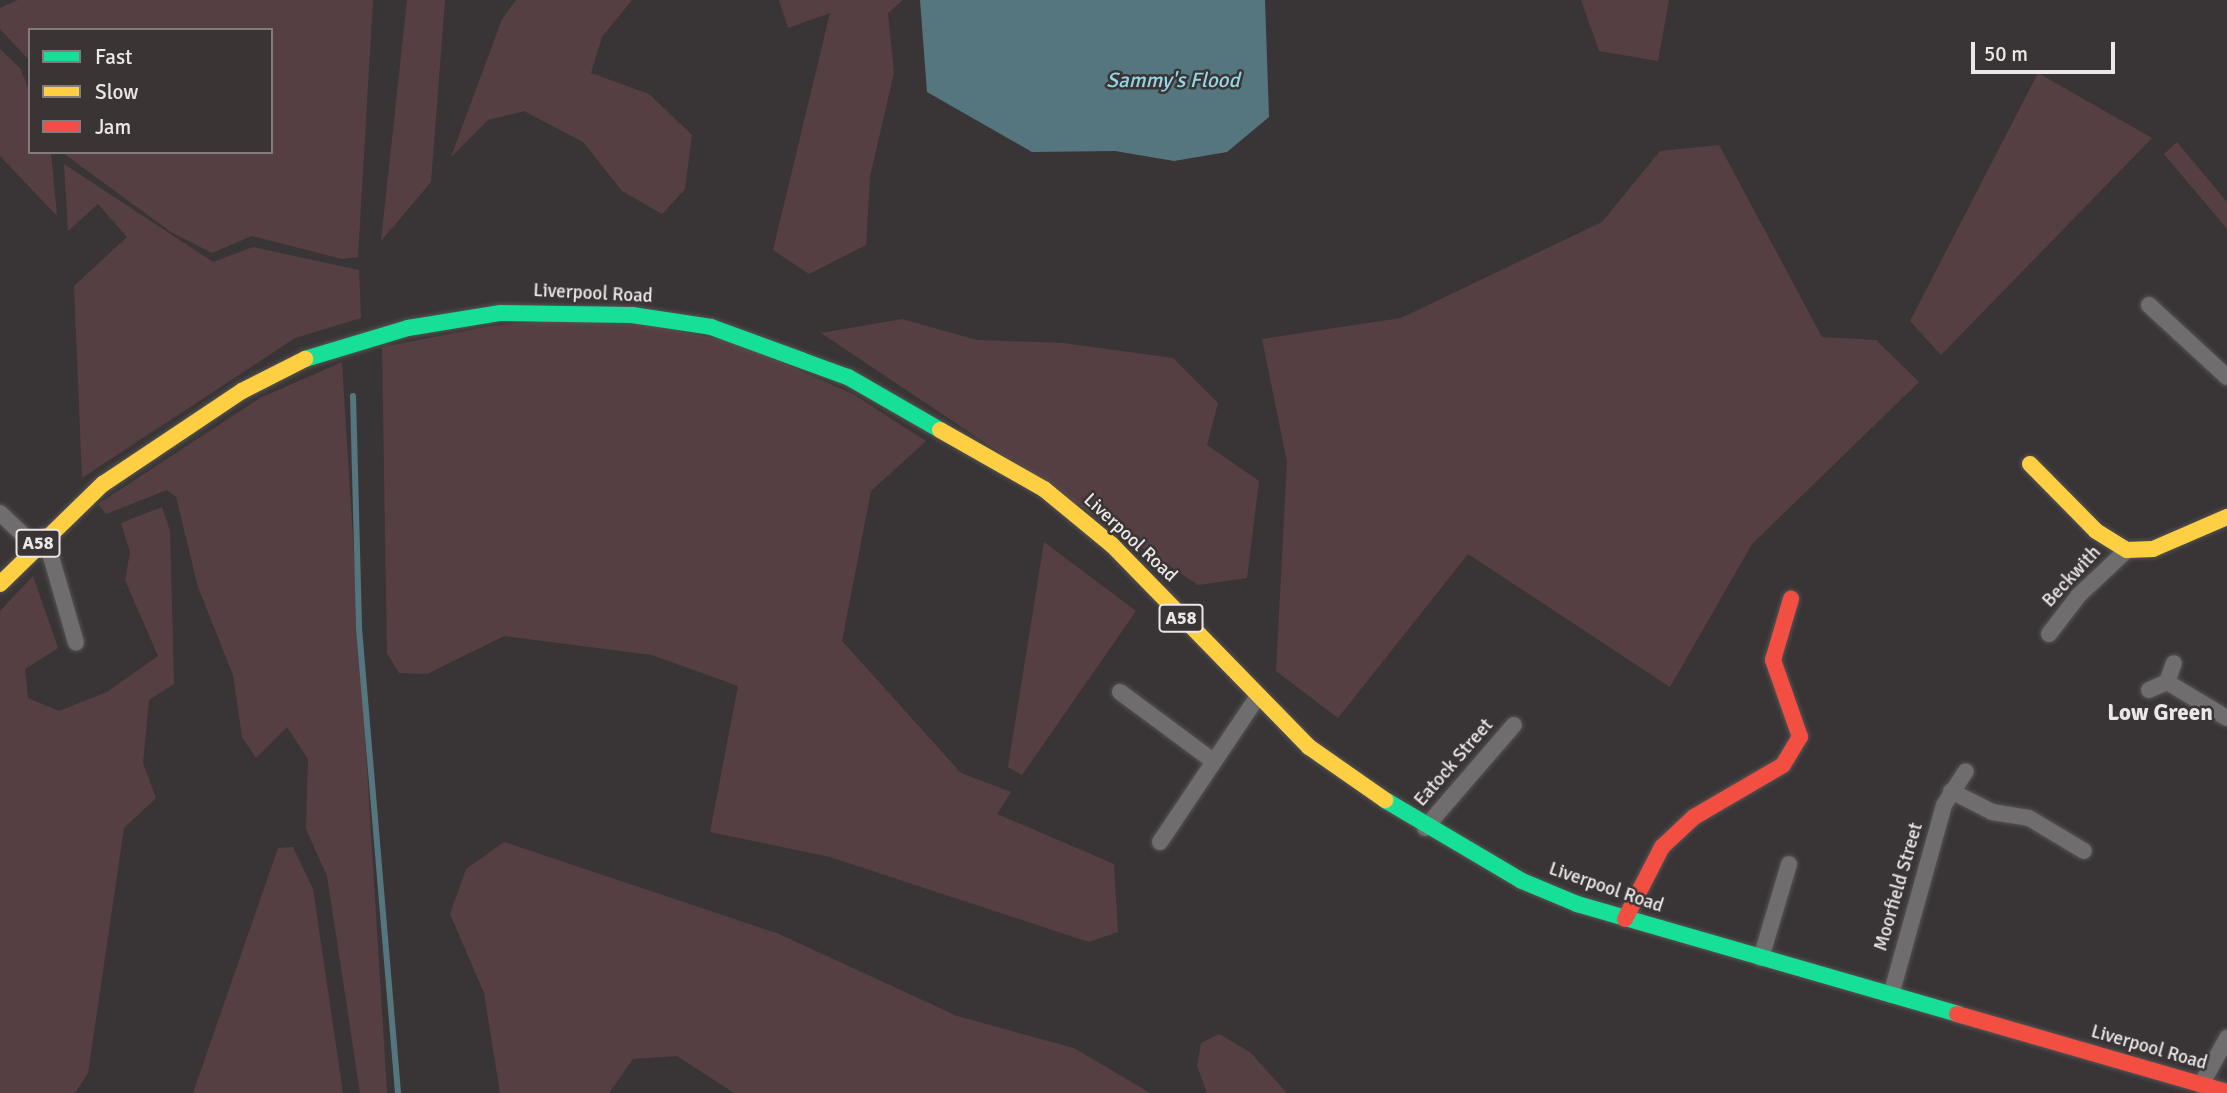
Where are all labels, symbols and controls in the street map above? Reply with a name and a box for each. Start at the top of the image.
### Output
legend [28,28,273,154]
scale bar [1975,28,2118,72]
text: 50 m [1984,41,2028,67]
text: Fast [95,44,132,70]
water label: Sammy's Flood [1106,67,1240,93]
text: Slow [95,79,139,105]
text: Jam [95,114,131,140]
street label: Liverpool Road [533,279,653,309]
street label: Liverpool Road [1078,489,1182,587]
road number: A58 [15,528,61,558]
street label: Beckwith [2038,542,2106,612]
road number: A58 [1158,604,1204,632]
district label: Low Green [2107,699,2213,727]
street label: Eatock Street [1410,715,1498,811]
street label: Moorfield Street [1870,820,1928,954]
street label: Liverpool Road [1546,858,1666,918]
street label: Liverpool Road [2088,1021,2210,1075]

